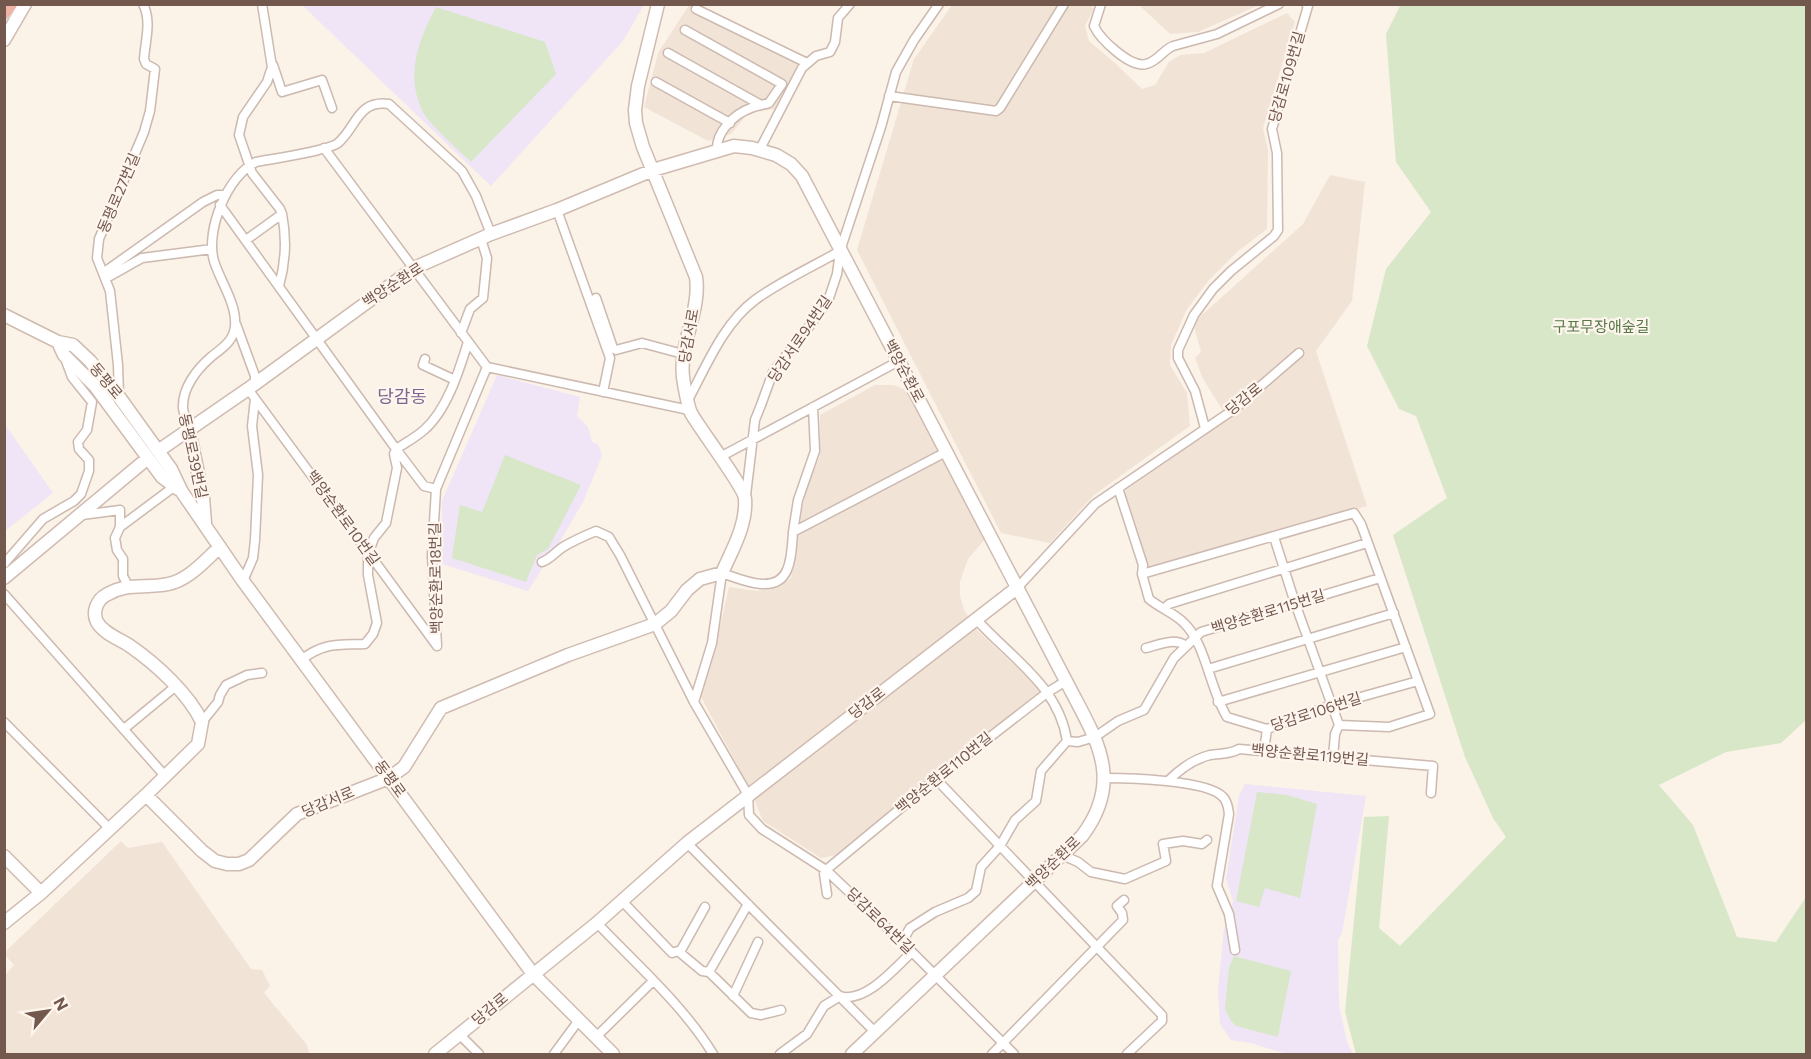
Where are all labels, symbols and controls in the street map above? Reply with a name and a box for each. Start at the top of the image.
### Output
street label: 당감로109번길 [1264,29,1308,125]
street label: 동평로27번길 [93,150,143,235]
street label: 백양순환로 [359,258,426,311]
street label: 당감서로94번길 [763,292,835,385]
street label: 당감서로 [674,307,702,365]
park label: 구포무장애숲길 [1553,317,1649,335]
street label: 백양순환로 [881,336,929,405]
street label: 동평로 [87,359,127,402]
street label: 당감로 [1222,378,1265,418]
district label: 당감동 [377,385,427,407]
street label: 동평로39번길 [176,412,212,500]
street label: 백양순환로10번길 [303,466,384,568]
street label: 백양순환로18번길 [425,522,445,634]
street label: 백양순환로115번길 [1209,585,1327,637]
street label: 당감로 [845,682,888,722]
street label: 당감로106번길 [1268,688,1363,734]
street label: 백양순환로110번길 [891,728,995,817]
street label: 백양순환로119번길 [1250,740,1370,768]
street label: 동평로 [371,756,410,800]
street label: 당감서로 [299,782,357,820]
street label: 백양순환로 [1021,832,1083,893]
street label: 당감로64번길 [843,884,918,957]
north arrow [18,981,78,1041]
street label: 당감로 [468,988,511,1028]
text: N [50,994,73,1013]

